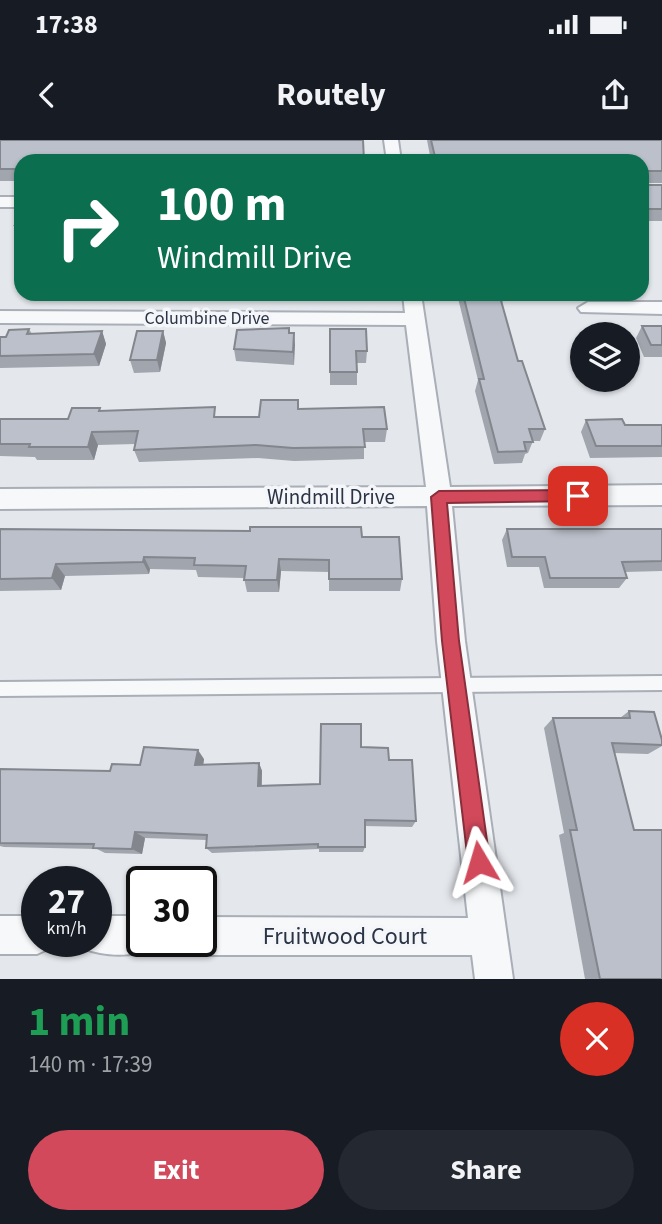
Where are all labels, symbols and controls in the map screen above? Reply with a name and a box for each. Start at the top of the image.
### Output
text: 17:38 [35,6,98,43]
text: Routely [276,72,386,118]
icon: back [28,76,66,114]
icon: share [596,76,634,114]
text: 100 m [157,170,286,240]
icon: right [42,182,133,273]
text: Windmill Drive [157,235,352,281]
street label: Columbine Drive [144,306,270,331]
map controls [570,322,640,392]
button: layers [570,322,640,392]
pin [548,466,608,526]
icon: arrive [559,477,597,515]
street label: Windmill Drive [267,482,395,512]
position arrow [442,825,516,899]
speed limit sign: 30 [126,866,217,957]
text: 27 [48,877,85,927]
text: km/h [47,916,86,941]
street label: Fruitwood Court [263,919,427,954]
text: 1 min [28,992,130,1052]
button: close [560,1002,634,1076]
text: 140 m · 17:39 [28,1048,152,1081]
button: Exit [28,1130,324,1210]
button: Share [338,1130,634,1210]

